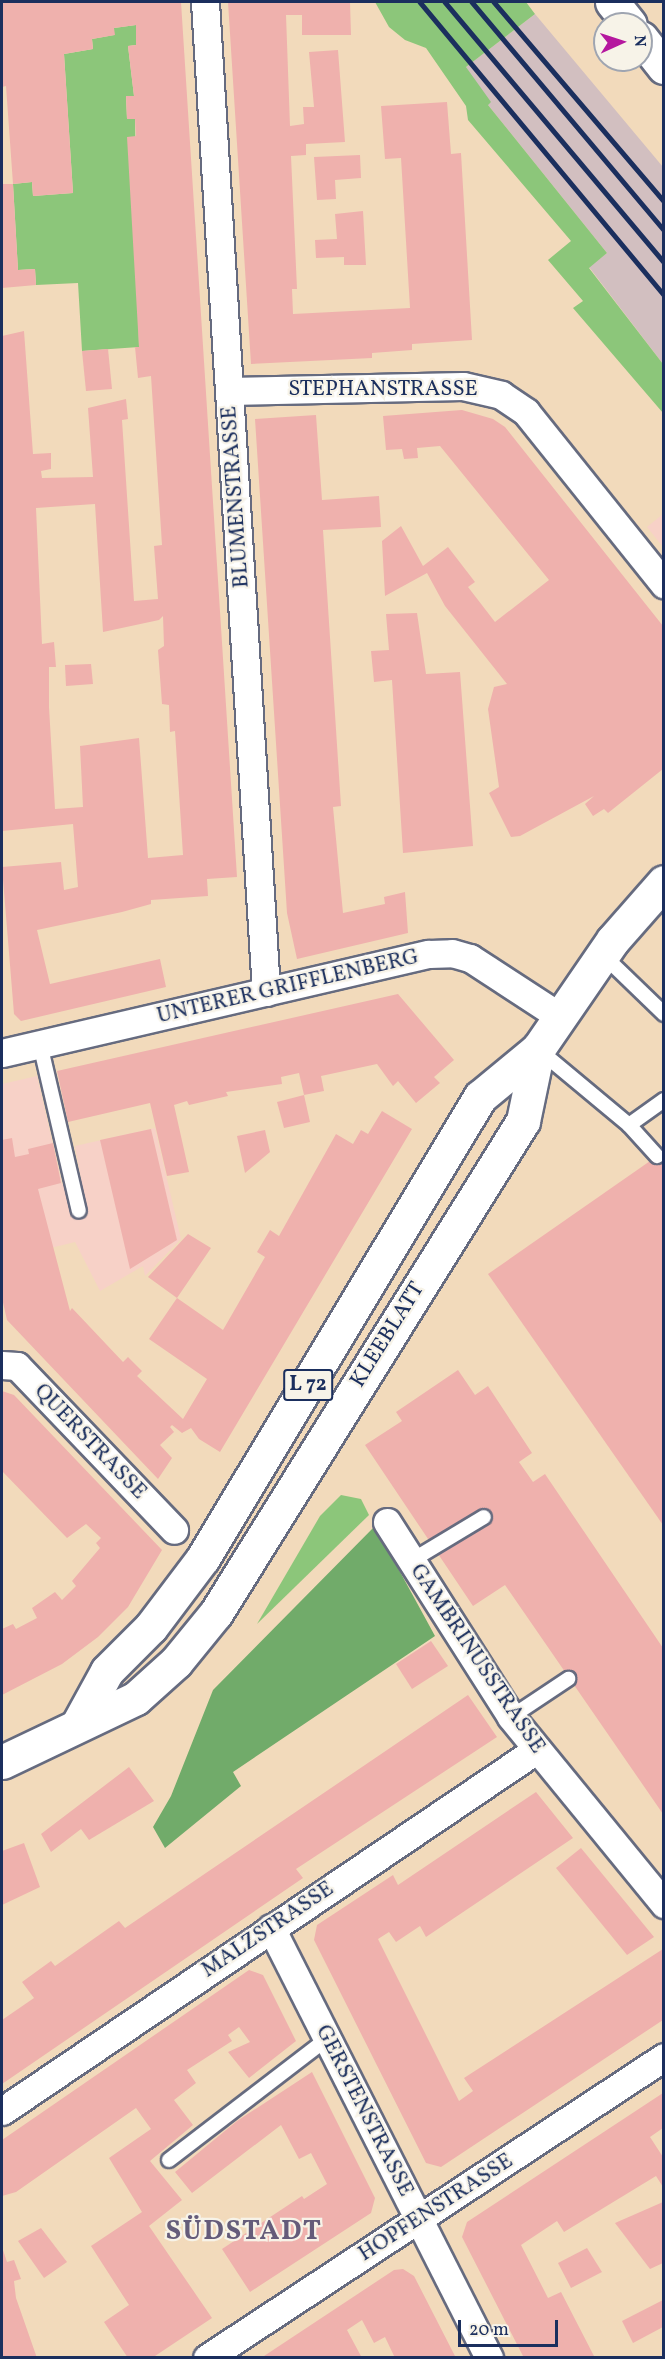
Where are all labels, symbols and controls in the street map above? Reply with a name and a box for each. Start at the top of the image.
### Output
north arrow [593,12,653,72]
text: N [628,35,650,48]
street label: STEPHANSTRASSE [288,377,478,403]
street label: BLUMENSTRASSE [216,405,256,589]
street label: UNTERER GRIFFLENBERG [154,944,422,1030]
street label: KLEEBLATT [345,1277,431,1393]
road number: L 72 [282,1367,334,1403]
street label: QUERSTRASSE [28,1379,152,1505]
street label: GAMBRINUSSTRASSE [404,1559,550,1759]
street label: MALZSTRASSE [197,1876,339,1984]
street label: GERSTENSTRASSE [309,2021,419,2201]
street label: HOPFENSTRASSE [354,2148,518,2268]
district label: SÜDSTADT [165,2215,323,2249]
scale bar [461,2308,562,2346]
text: 20 m [469,2318,509,2343]

